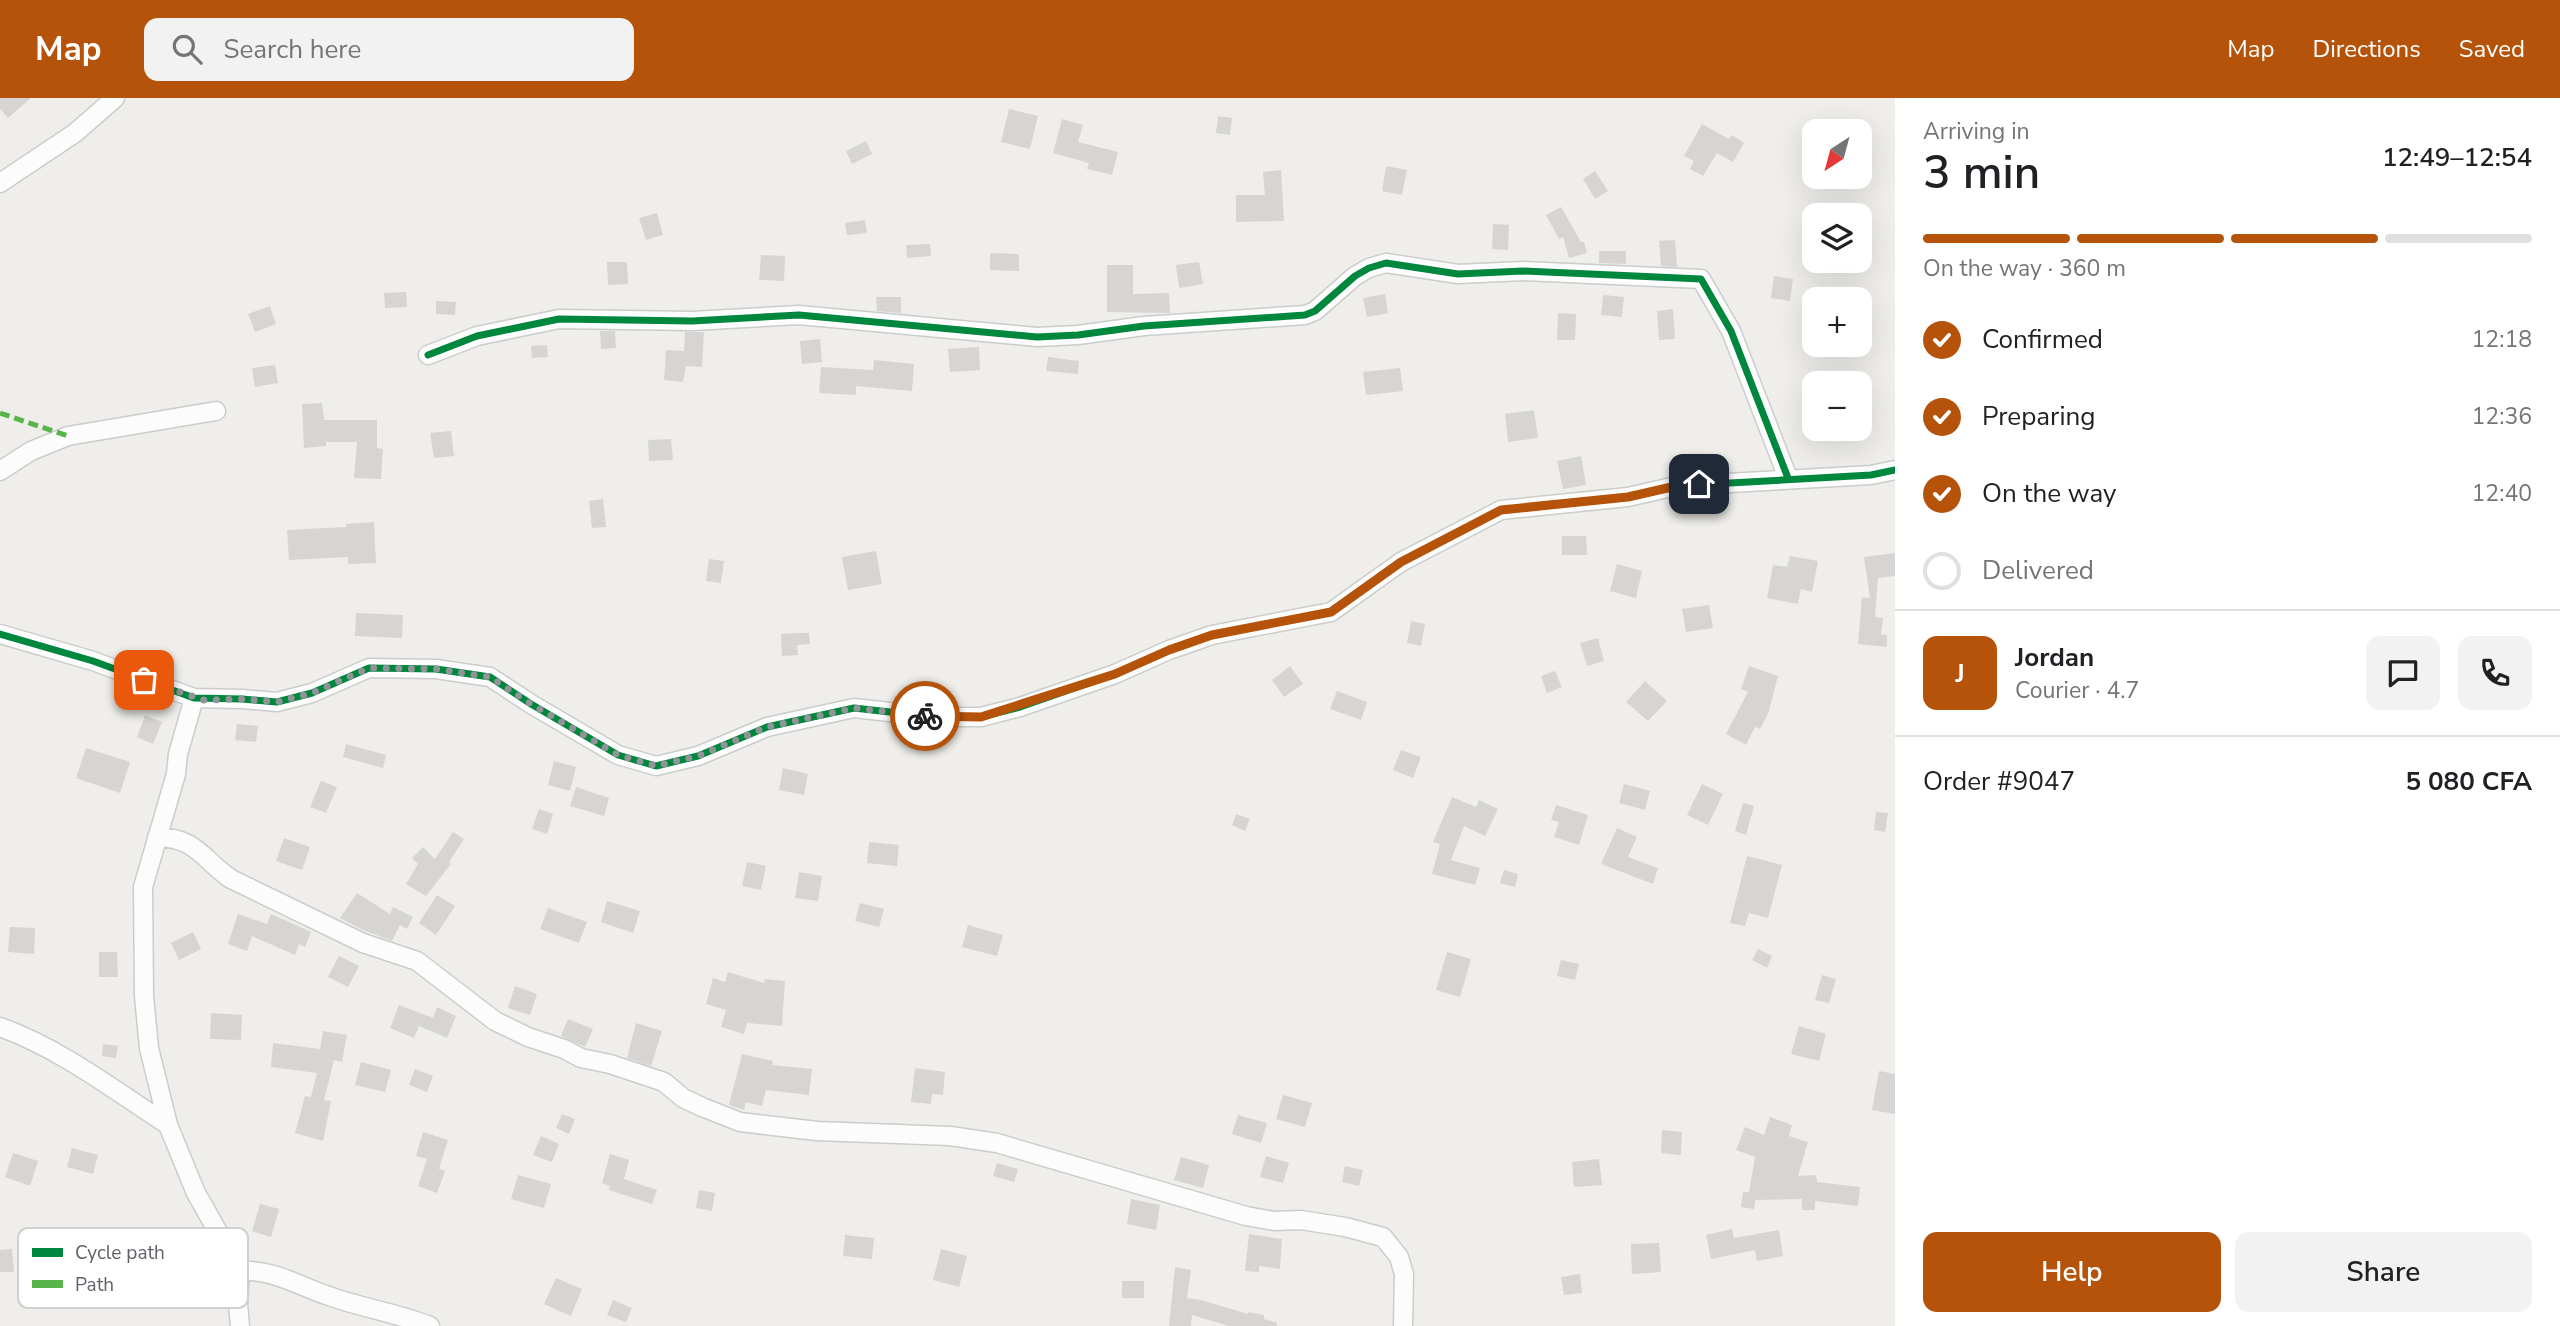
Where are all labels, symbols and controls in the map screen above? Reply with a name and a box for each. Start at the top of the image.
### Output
search box [144,18,634,81]
text: Map [35,27,102,72]
icon: search [168,30,206,68]
text: Search here [224,32,361,67]
text: Map [2227,33,2274,65]
text: Directions [2312,33,2421,65]
text: Saved [2459,33,2525,65]
text: Arriving in [1923,116,2030,147]
north arrow [1802,119,1872,189]
map controls [1802,119,1872,441]
text: 12:49–12:54 [2382,140,2532,175]
text: 3 min [1923,141,2040,204]
button: layers [1802,203,1872,273]
text: On the way · 360 m [1923,253,2126,284]
button: + [1802,287,1872,357]
icon: check [1923,321,1961,359]
text: Confirmed [1982,322,2103,357]
text: 12:18 [2472,324,2532,355]
button: − [1802,371,1872,441]
icon: check [1923,398,1961,436]
text: Preparing [1982,399,2095,434]
text: 12:36 [2472,401,2532,432]
pin [1669,454,1729,514]
icon: home [1680,465,1718,503]
icon: check [1923,475,1961,513]
text: On the way [1982,476,2116,511]
text: 12:40 [2472,478,2532,509]
text: Delivered [1982,553,2094,588]
button: chat [2366,636,2440,710]
button: phone [2458,636,2532,710]
text: Jordan [2015,640,2094,675]
pin [114,650,174,710]
text: J [1955,656,1965,691]
icon: bag [125,661,163,699]
text: Courier · 4.7 [2015,675,2139,706]
courier [890,681,960,751]
icon: bike [906,697,944,735]
text: Order #9047 [1923,764,2075,799]
text: 5 080 CFA [2405,764,2532,799]
legend [18,1228,248,1308]
button: Help [1923,1232,2221,1312]
button: Share [2235,1232,2532,1312]
text: Cycle path [75,1240,165,1266]
text: Path [75,1272,114,1298]

